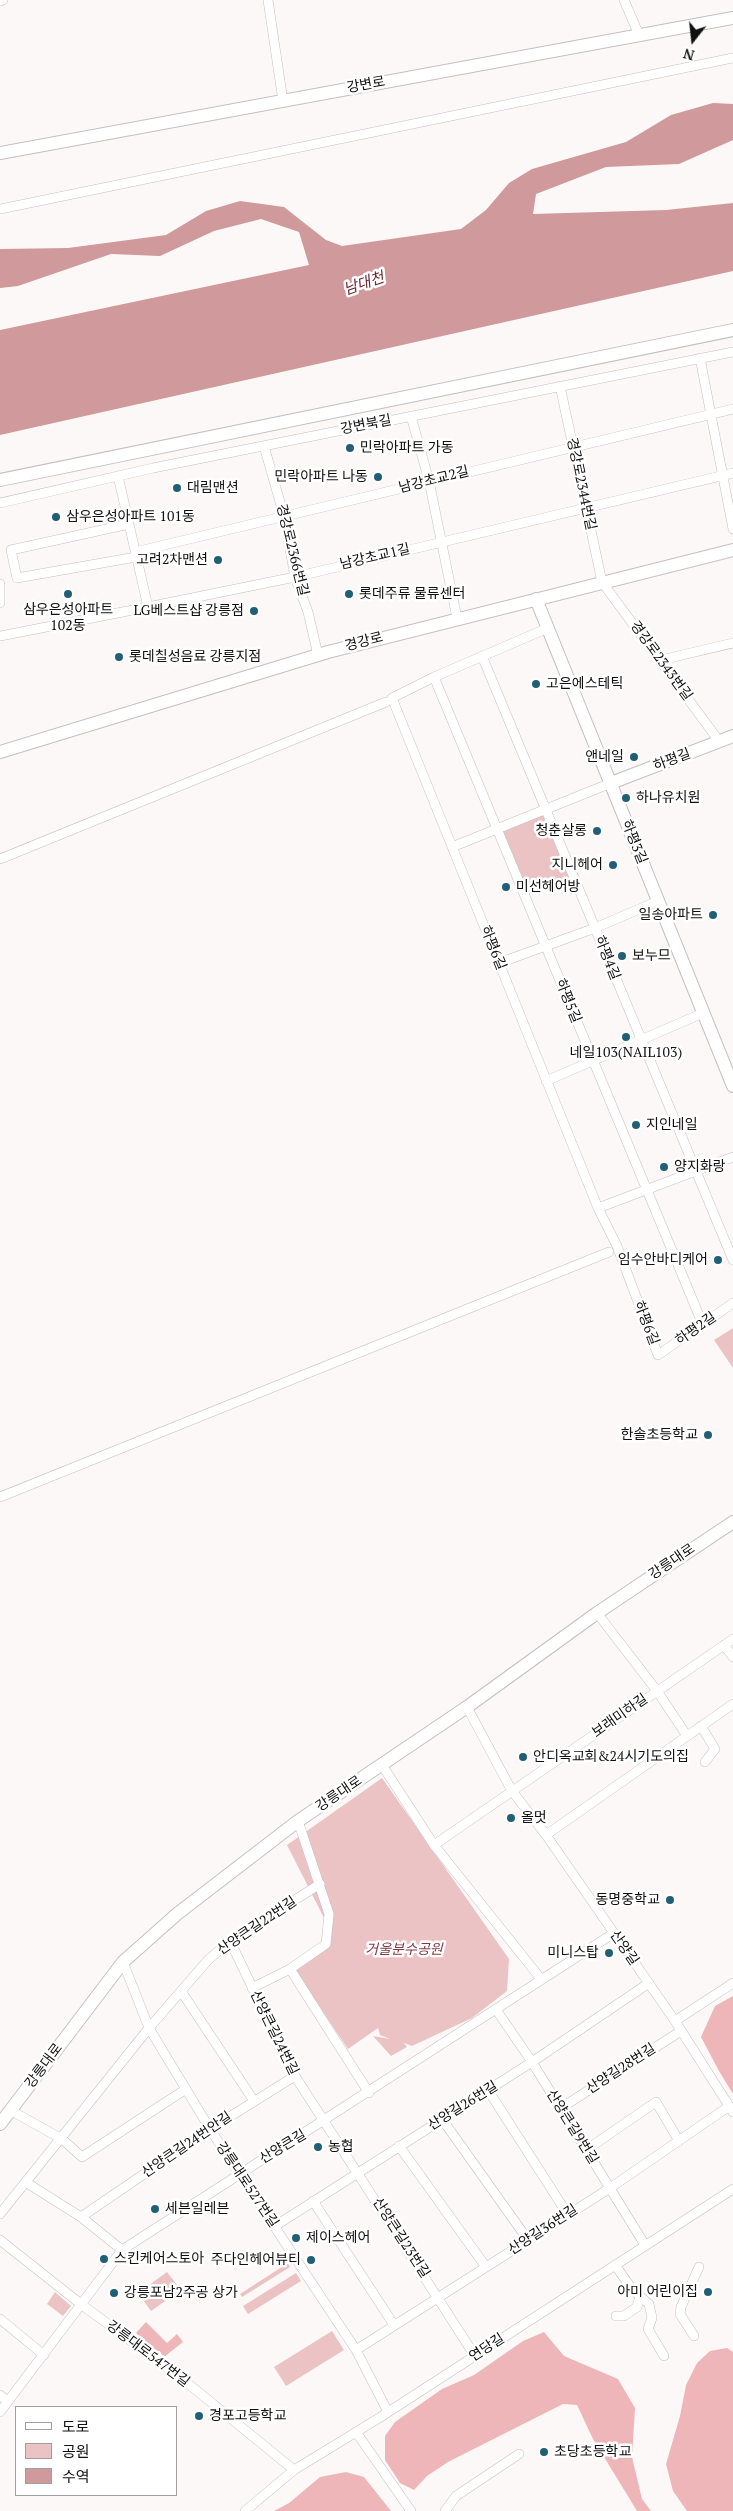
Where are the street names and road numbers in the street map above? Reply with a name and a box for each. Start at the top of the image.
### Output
street label: 강변로 [346,73,386,97]
street label: 강변북길 [339,412,393,438]
street label: 경강로2344번길 [563,436,599,532]
street label: 남강초교2길 [397,463,471,497]
street label: 경강로2366번길 [272,502,312,598]
street label: 남강초교1길 [338,541,412,573]
street label: 경강로2343번길 [627,618,695,704]
street label: 경강로 [343,629,385,655]
street label: 하평길 [651,745,693,775]
street label: 하평3길 [618,817,650,867]
street label: 하평6길 [477,923,509,973]
street label: 하평4길 [591,933,623,983]
street label: 하평5길 [552,976,584,1026]
street label: 하평6길 [630,1298,662,1348]
street label: 하평2길 [672,1309,720,1349]
street label: 강릉대로 [646,1541,698,1583]
street label: 보래미하길 [589,1691,651,1741]
street label: 강릉대로 [313,1773,365,1815]
street label: 산양큰길22번길 [214,1893,300,1959]
street label: 산양길 [606,1927,642,1969]
street label: 산양큰길24번길 [246,1988,302,2078]
street label: 강릉대로 [22,2040,66,2092]
street label: 산양길28번길 [583,2040,659,2098]
street label: 산양길26번길 [425,2078,501,2134]
street label: 산양큰길9번길 [542,2087,602,2167]
street label: 산양큰길24번안길 [139,2109,235,2181]
street label: 산양큰길 [257,2127,309,2167]
street label: 강릉대로527번길 [212,2139,282,2231]
street label: 산양큰길23번길 [369,2195,433,2281]
street label: 산양길36번길 [505,2201,581,2259]
street label: 강릉대로547번길 [103,2317,193,2391]
street label: 연당길 [466,2330,508,2366]

